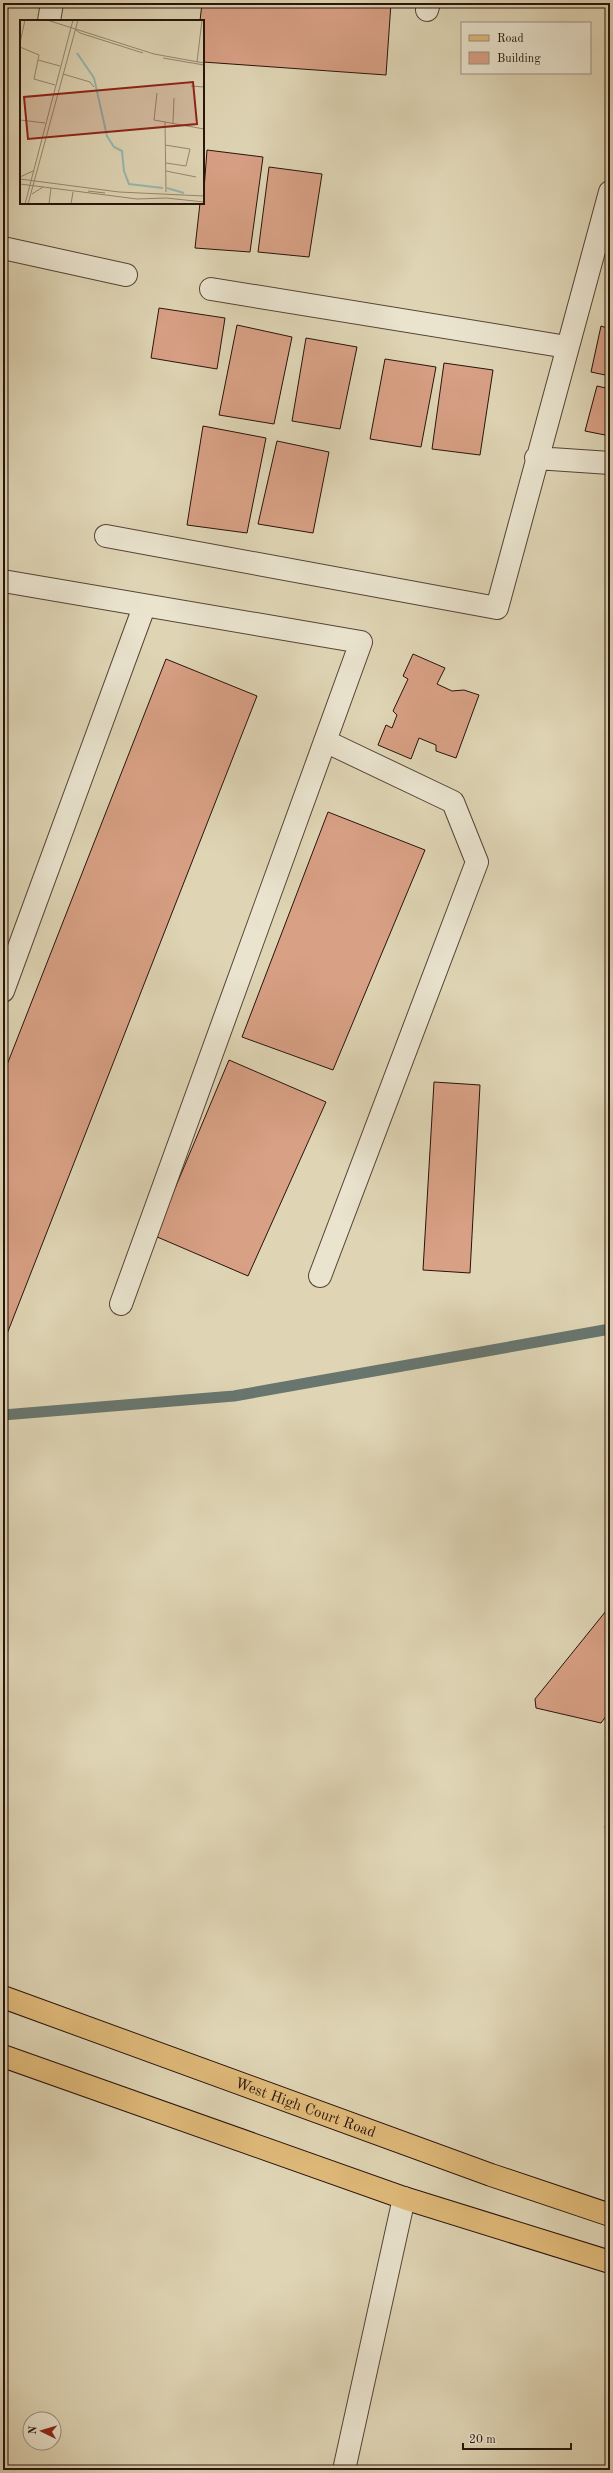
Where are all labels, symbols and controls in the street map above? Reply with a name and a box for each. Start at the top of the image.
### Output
inset map [20,20,204,204]
legend [461,22,591,74]
text: Road [497,33,524,45]
text: Building [497,53,541,65]
street label: West High Court Road [233,2076,377,2141]
north arrow [22,2411,62,2451]
text: N [28,2425,39,2435]
scale bar [463,2425,571,2451]
text: 20 m [469,2434,496,2446]

